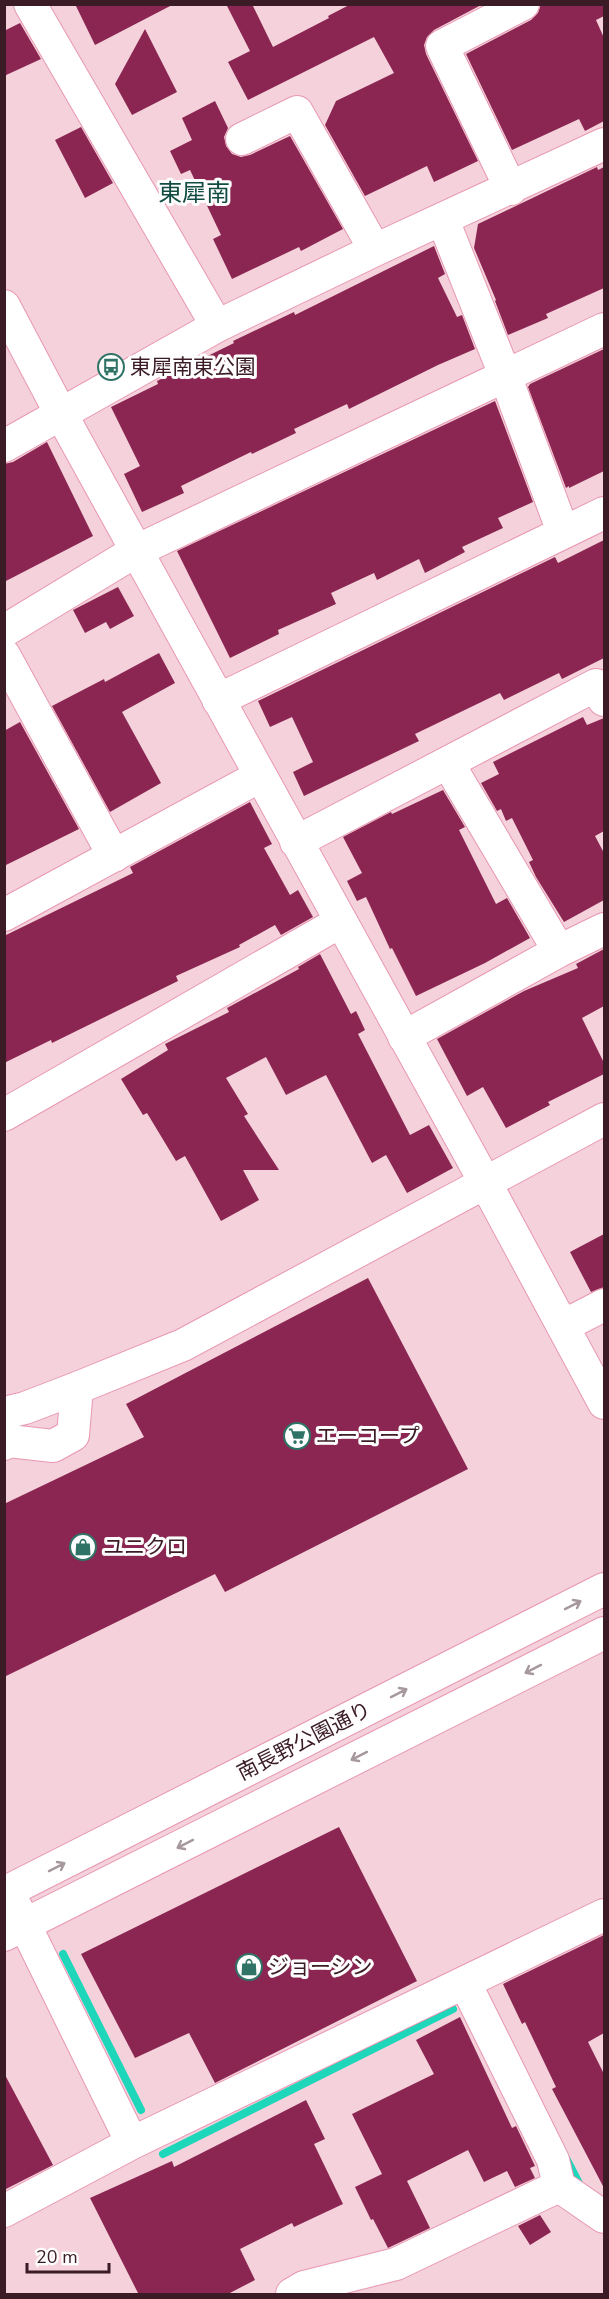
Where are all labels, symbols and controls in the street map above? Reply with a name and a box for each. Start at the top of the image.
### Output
district label: 東犀南 [158,177,230,209]
bus stop icon: 東犀南東公園 [96,352,126,382]
place label: 東犀南東公園 [130,353,256,381]
supermarket icon: エーコープ [282,1421,312,1451]
place label: エーコープ [316,1422,420,1450]
shop icon: ユニクロ [68,1532,98,1562]
place label: ユニクロ [103,1533,187,1561]
one-way arrow [564,1599,581,1611]
one-way arrow [525,1663,543,1675]
one-way arrow [390,1687,407,1699]
street label: 南長野公園通り [232,1695,376,1787]
one-way arrow [351,1751,369,1763]
one-way arrow [177,1839,195,1850]
one-way arrow [47,1861,65,1872]
shop icon: ジョーシン [234,1952,264,1982]
place label: ジョーシン [268,1953,373,1981]
scale bar [27,2236,110,2274]
text: 20 m [36,2245,78,2269]

